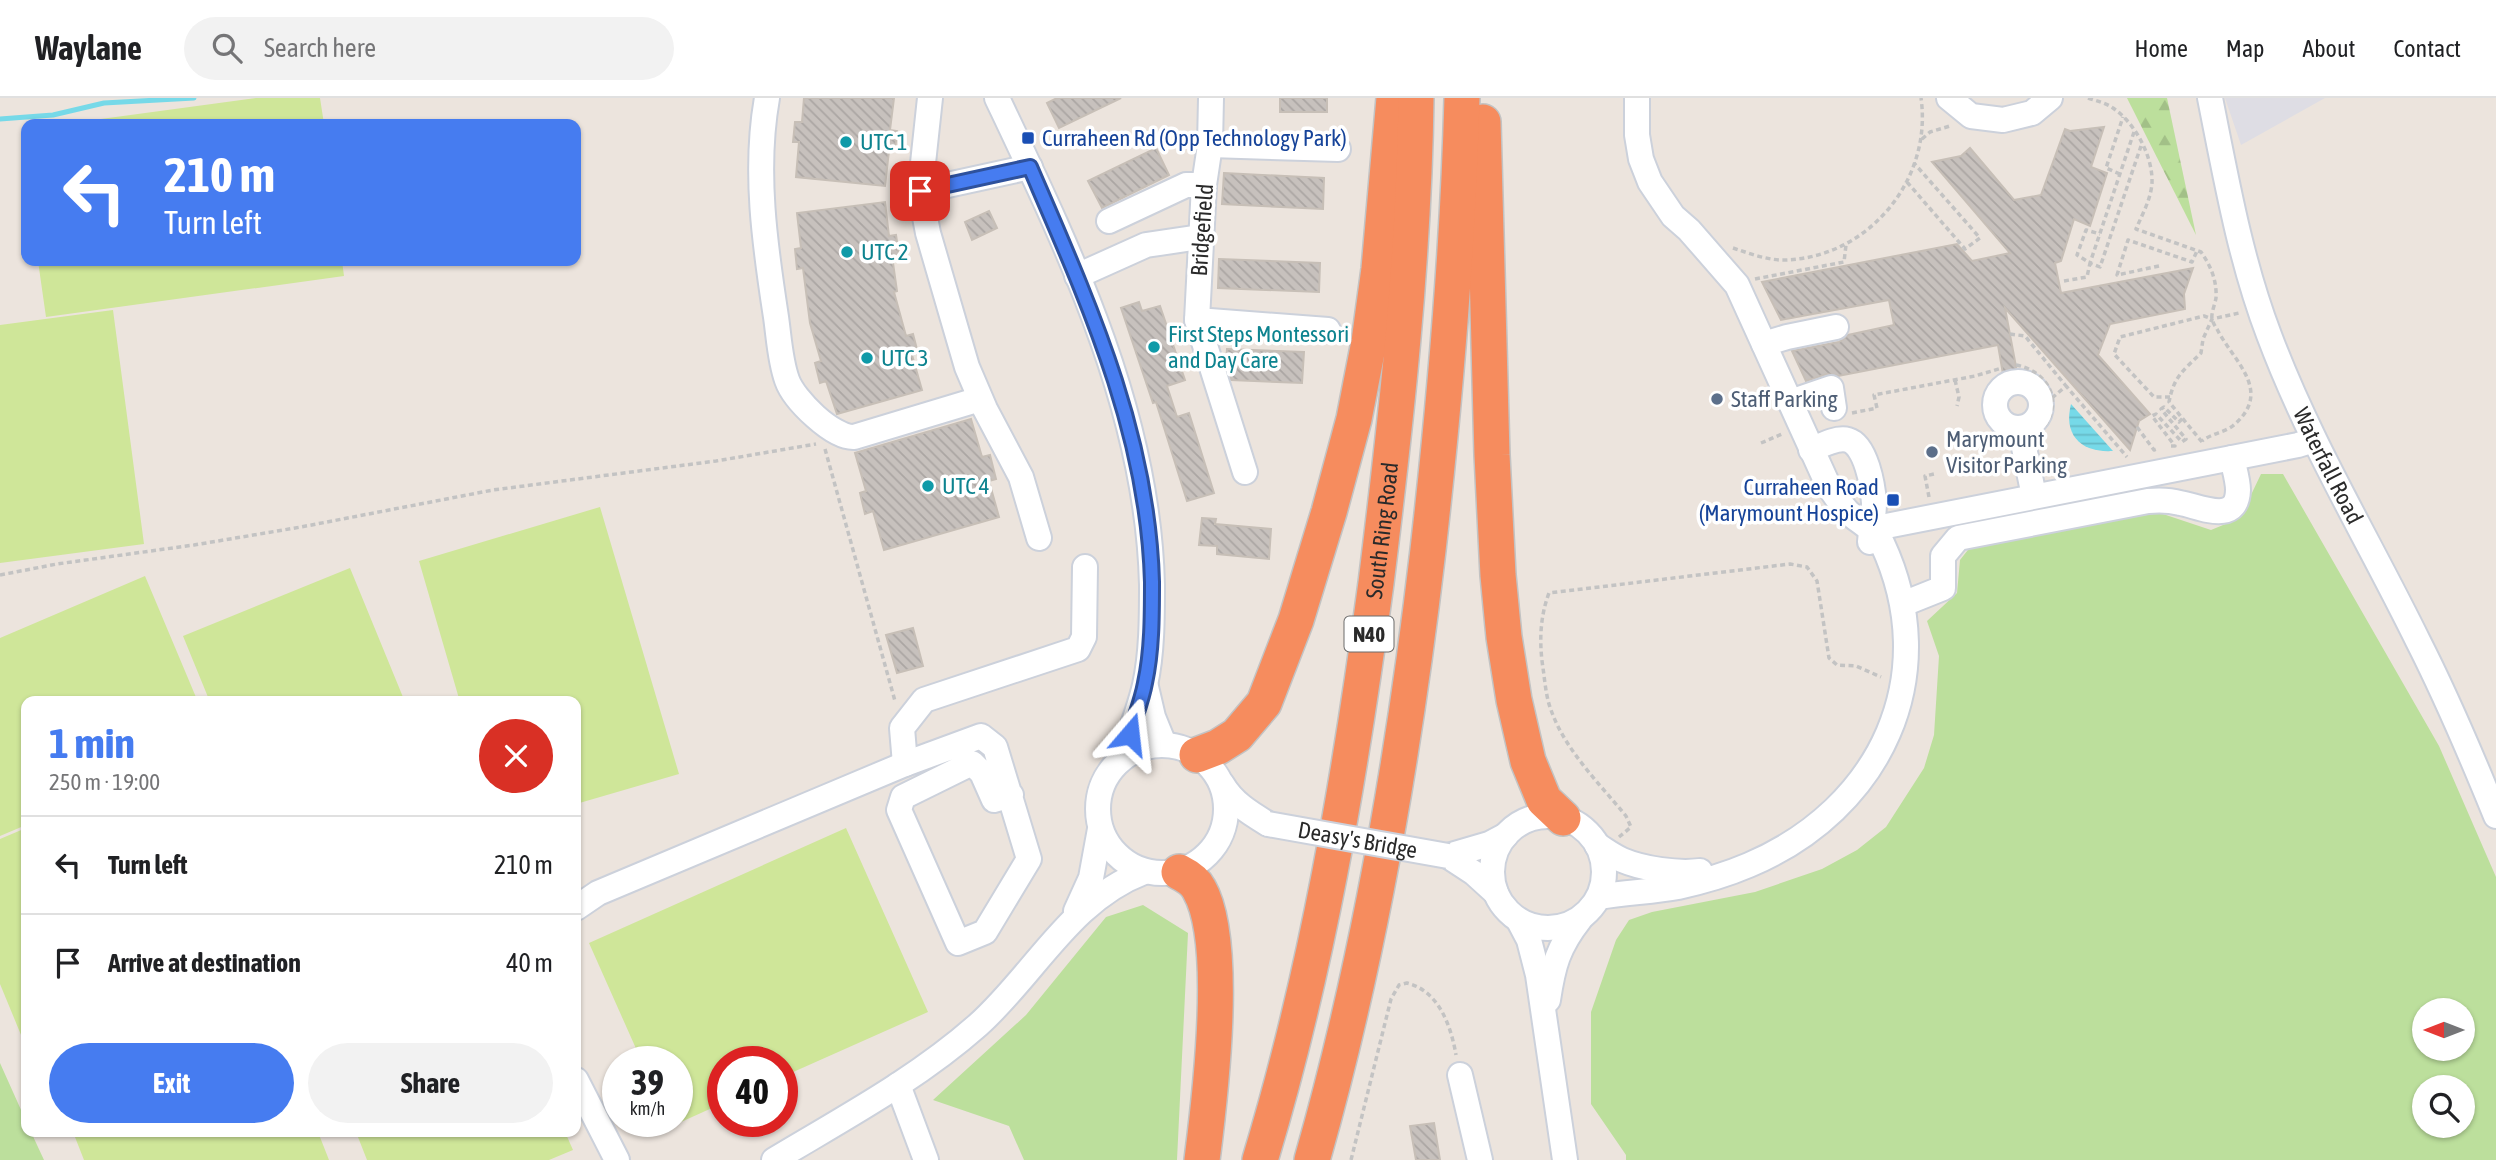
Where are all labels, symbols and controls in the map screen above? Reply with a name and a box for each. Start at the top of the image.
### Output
search box [184,17,674,80]
text: Waylane [35,29,142,67]
icon: search [208,29,246,67]
text: Search here [264,33,376,63]
text: Home [2134,35,2188,62]
text: Map [2226,35,2264,62]
text: About [2302,35,2355,62]
text: Contact [2393,35,2461,62]
place label: Curraheen Rd (Opp Technology Park) [1042,125,1347,151]
place label: UTC 1 [860,129,908,155]
marker: Curraheen Rd (Opp Technology Park) [1020,130,1036,146]
marker: UTC 1 [838,134,854,150]
text: 210 m [164,146,275,202]
icon: left [49,147,140,238]
pin [890,161,950,221]
icon: arrive [901,172,939,210]
street label: Bridgefield [1186,183,1218,277]
text: Turn left [164,204,262,241]
place label: UTC 2 [861,239,909,265]
marker: UTC 2 [839,244,855,260]
place label: First Steps Montessori and Day Care [1168,321,1349,373]
marker: First Steps Montessori and Day Care [1146,339,1162,355]
place label: UTC 3 [881,345,929,371]
marker: UTC 3 [859,350,875,366]
place label: Staff Parking [1731,386,1838,412]
marker: Staff Parking [1709,391,1725,407]
street label: Waterfall Road [2288,403,2368,528]
place label: Marymount Visitor Parking [1946,426,2067,478]
marker: Marymount Visitor Parking [1924,444,1940,460]
street label: South Ring Road [1361,461,1403,601]
place label: UTC 4 [942,473,990,499]
place label: Curraheen Road (Marymount Hospice) [1699,474,1879,526]
marker: UTC 4 [920,478,936,494]
marker: Curraheen Road (Marymount Hospice) [1885,492,1901,508]
road number: N40 [1344,616,1394,652]
position arrow [1093,697,1167,771]
text: 1 min [49,719,135,767]
button: close [479,719,553,793]
text: 250 m · 19:00 [49,769,160,795]
street label: Deasy's Bridge [1296,817,1419,863]
icon: left [49,846,87,884]
text: Turn left [108,850,188,880]
text: 210 m [494,850,553,880]
icon: arrive [49,944,87,982]
text: Arrive at destination [108,948,301,978]
text: 40 m [506,948,553,978]
north arrow [2412,998,2474,1060]
map controls [2412,998,2475,1138]
button: Exit [49,1043,294,1123]
button: Share [308,1043,553,1123]
speed limit sign: 40 [707,1046,798,1137]
text: 39 [631,1062,664,1102]
button: search [2412,1075,2475,1138]
text: km/h [630,1098,665,1119]

